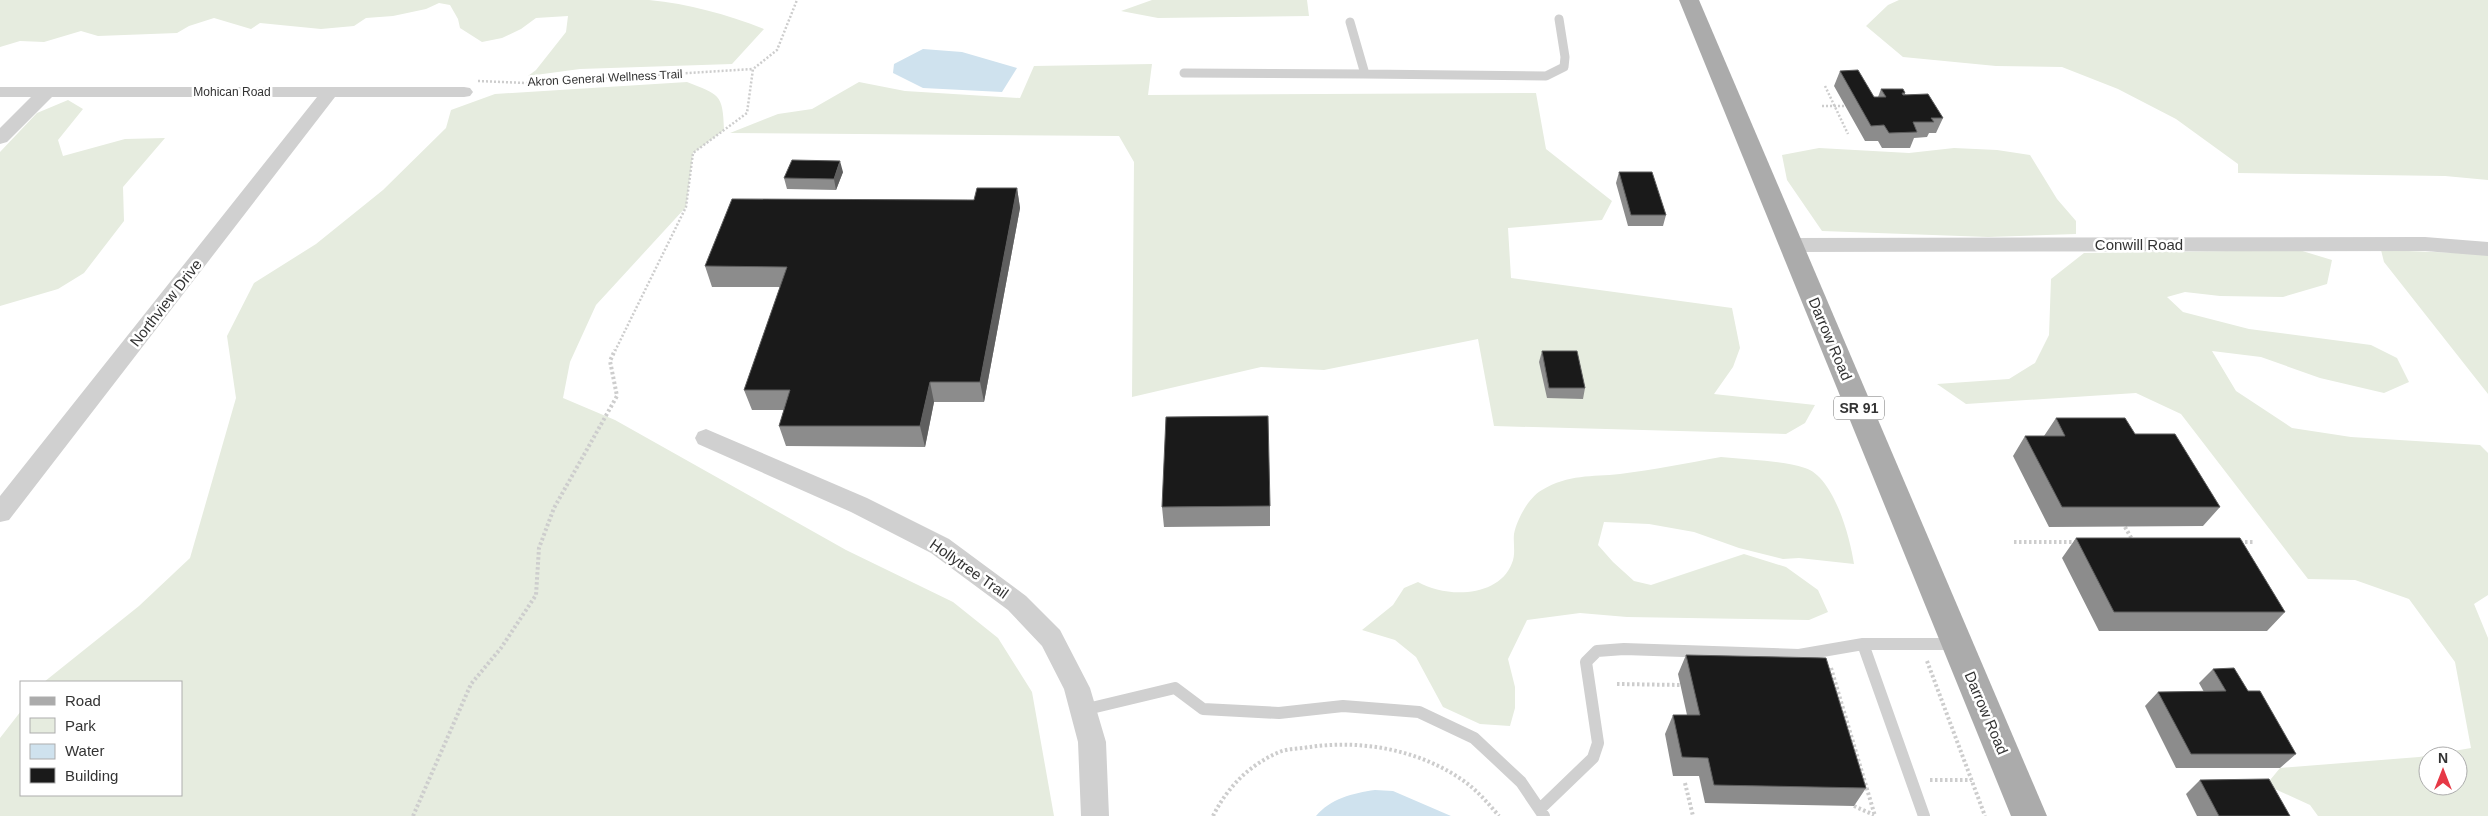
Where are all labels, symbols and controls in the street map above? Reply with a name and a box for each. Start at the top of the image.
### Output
street label: Akron General Wellness Trail [527,67,683,89]
street label: Mohican Road [193,85,271,99]
street label: Conwill Road [2095,236,2183,253]
street label: Northview Drive [126,256,205,350]
street label: Darrow Road [1805,295,1856,383]
road number: SR 91 [1834,396,1884,419]
street label: Hollytree Trail [927,535,1012,602]
street label: Darrow Road [1961,669,2012,757]
legend [20,681,182,796]
text: Road [65,692,101,709]
text: Park [65,717,96,734]
text: Water [65,742,104,759]
north arrow [2418,746,2468,796]
text: N [2438,750,2448,766]
text: Building [65,767,118,784]

